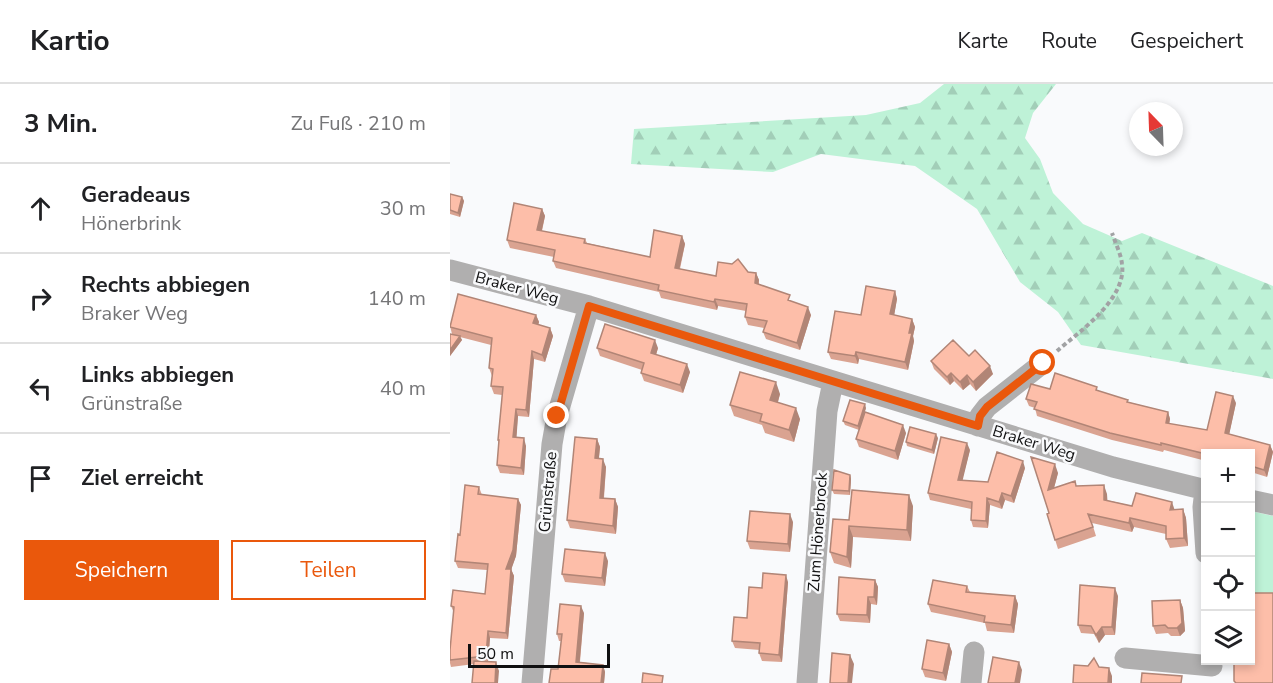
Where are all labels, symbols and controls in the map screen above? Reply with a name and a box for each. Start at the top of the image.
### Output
text: Kartio [30,22,110,60]
text: Karte [958,27,1008,55]
text: Route [1041,27,1097,55]
text: Gespeichert [1130,27,1243,55]
north arrow [1129,102,1183,156]
text: 3 Min. [24,106,97,141]
text: Zu Fuß · 210 m [291,110,426,137]
text: Geradeaus [81,180,190,210]
icon: ahead [24,192,57,225]
text: 30 m [380,195,426,222]
text: Hönerbrink [81,210,181,237]
street label: Braker Weg [473,266,561,310]
text: Rechts abbiegen [81,270,250,300]
icon: right [24,282,57,315]
text: 140 m [368,285,426,312]
text: Braker Weg [81,300,188,327]
route start [1029,349,1055,375]
text: Links abbiegen [81,360,234,390]
icon: left [24,372,57,405]
text: 40 m [380,375,426,402]
text: Grünstraße [81,390,182,417]
route end [543,402,569,428]
street label: Braker Weg [990,420,1078,466]
map controls [1201,449,1255,665]
button: + [1201,449,1255,503]
street label: Grünstraße [534,451,562,533]
icon: arrive [24,462,57,495]
text: Ziel erreicht [81,463,203,493]
street label: Zum Hönerbrock [803,471,833,592]
button: − [1201,503,1255,557]
button: Speichern [24,540,219,600]
button: Teilen [231,540,426,600]
button: locate [1201,557,1255,611]
button: layers [1201,611,1255,665]
scale bar [468,641,610,668]
text: 50 m [477,643,514,665]

